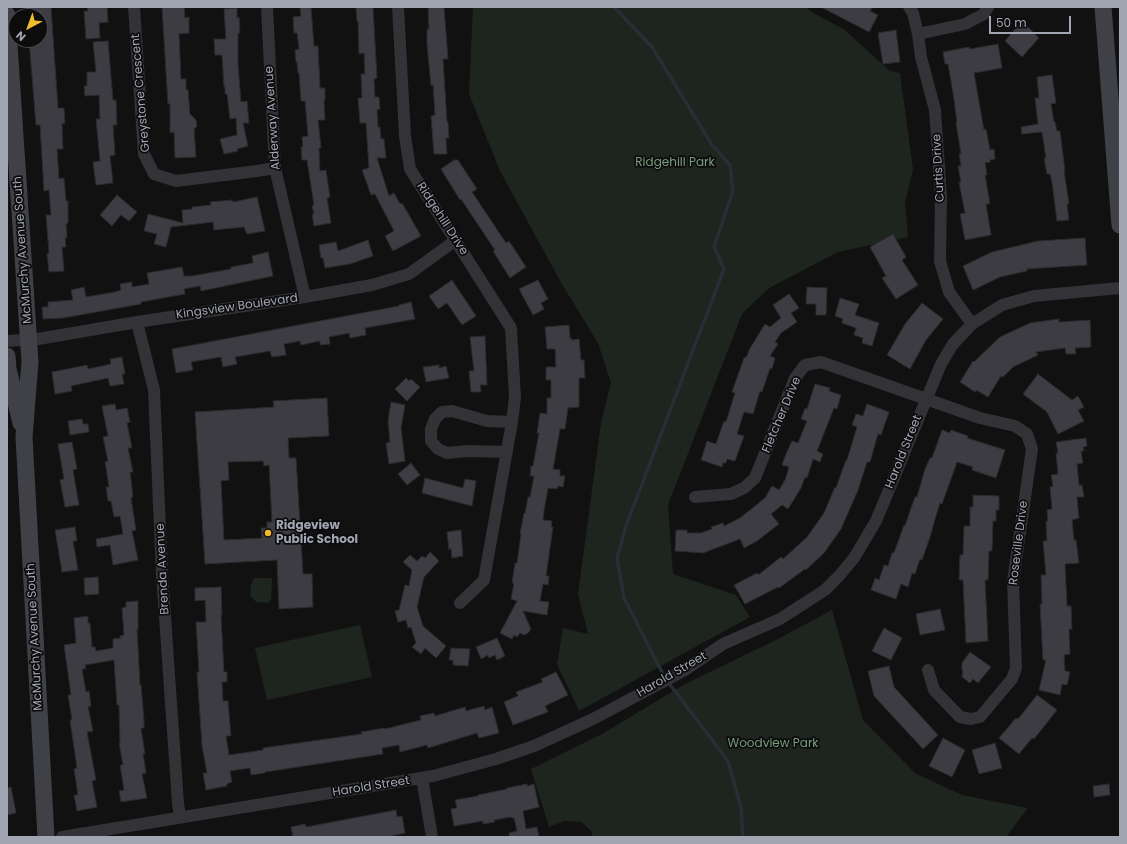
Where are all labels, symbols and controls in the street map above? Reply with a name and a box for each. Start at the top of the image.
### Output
north arrow [8,8,48,48]
scale bar [991,8,1073,34]
text: 50 m [996,14,1027,31]
text: N [12,28,29,45]
street label: Greystone Crescent [129,33,153,153]
street label: Alderway Avenue [262,66,284,170]
street label: Curtis Drive [930,134,948,202]
park label: Ridgehill Park [635,156,715,170]
street label: McMurchy Avenue South [11,176,35,324]
street label: Ridgehill Drive [413,180,471,258]
street label: Kingsview Boulevard [175,291,299,323]
street label: Fletcher Drive [760,375,804,455]
street label: Harold Street [883,413,925,491]
street label: Roseville Drive [1007,500,1031,586]
place label: Ridgeview Public School [276,519,358,547]
street label: Brenda Avenue [153,523,173,615]
marker: Ridgeview Public School [263,528,273,538]
street label: McMurchy Avenue South [24,563,46,711]
street label: Harold Street [635,649,709,701]
park label: Woodview Park [727,737,819,751]
street label: Harold Street [331,774,411,800]

